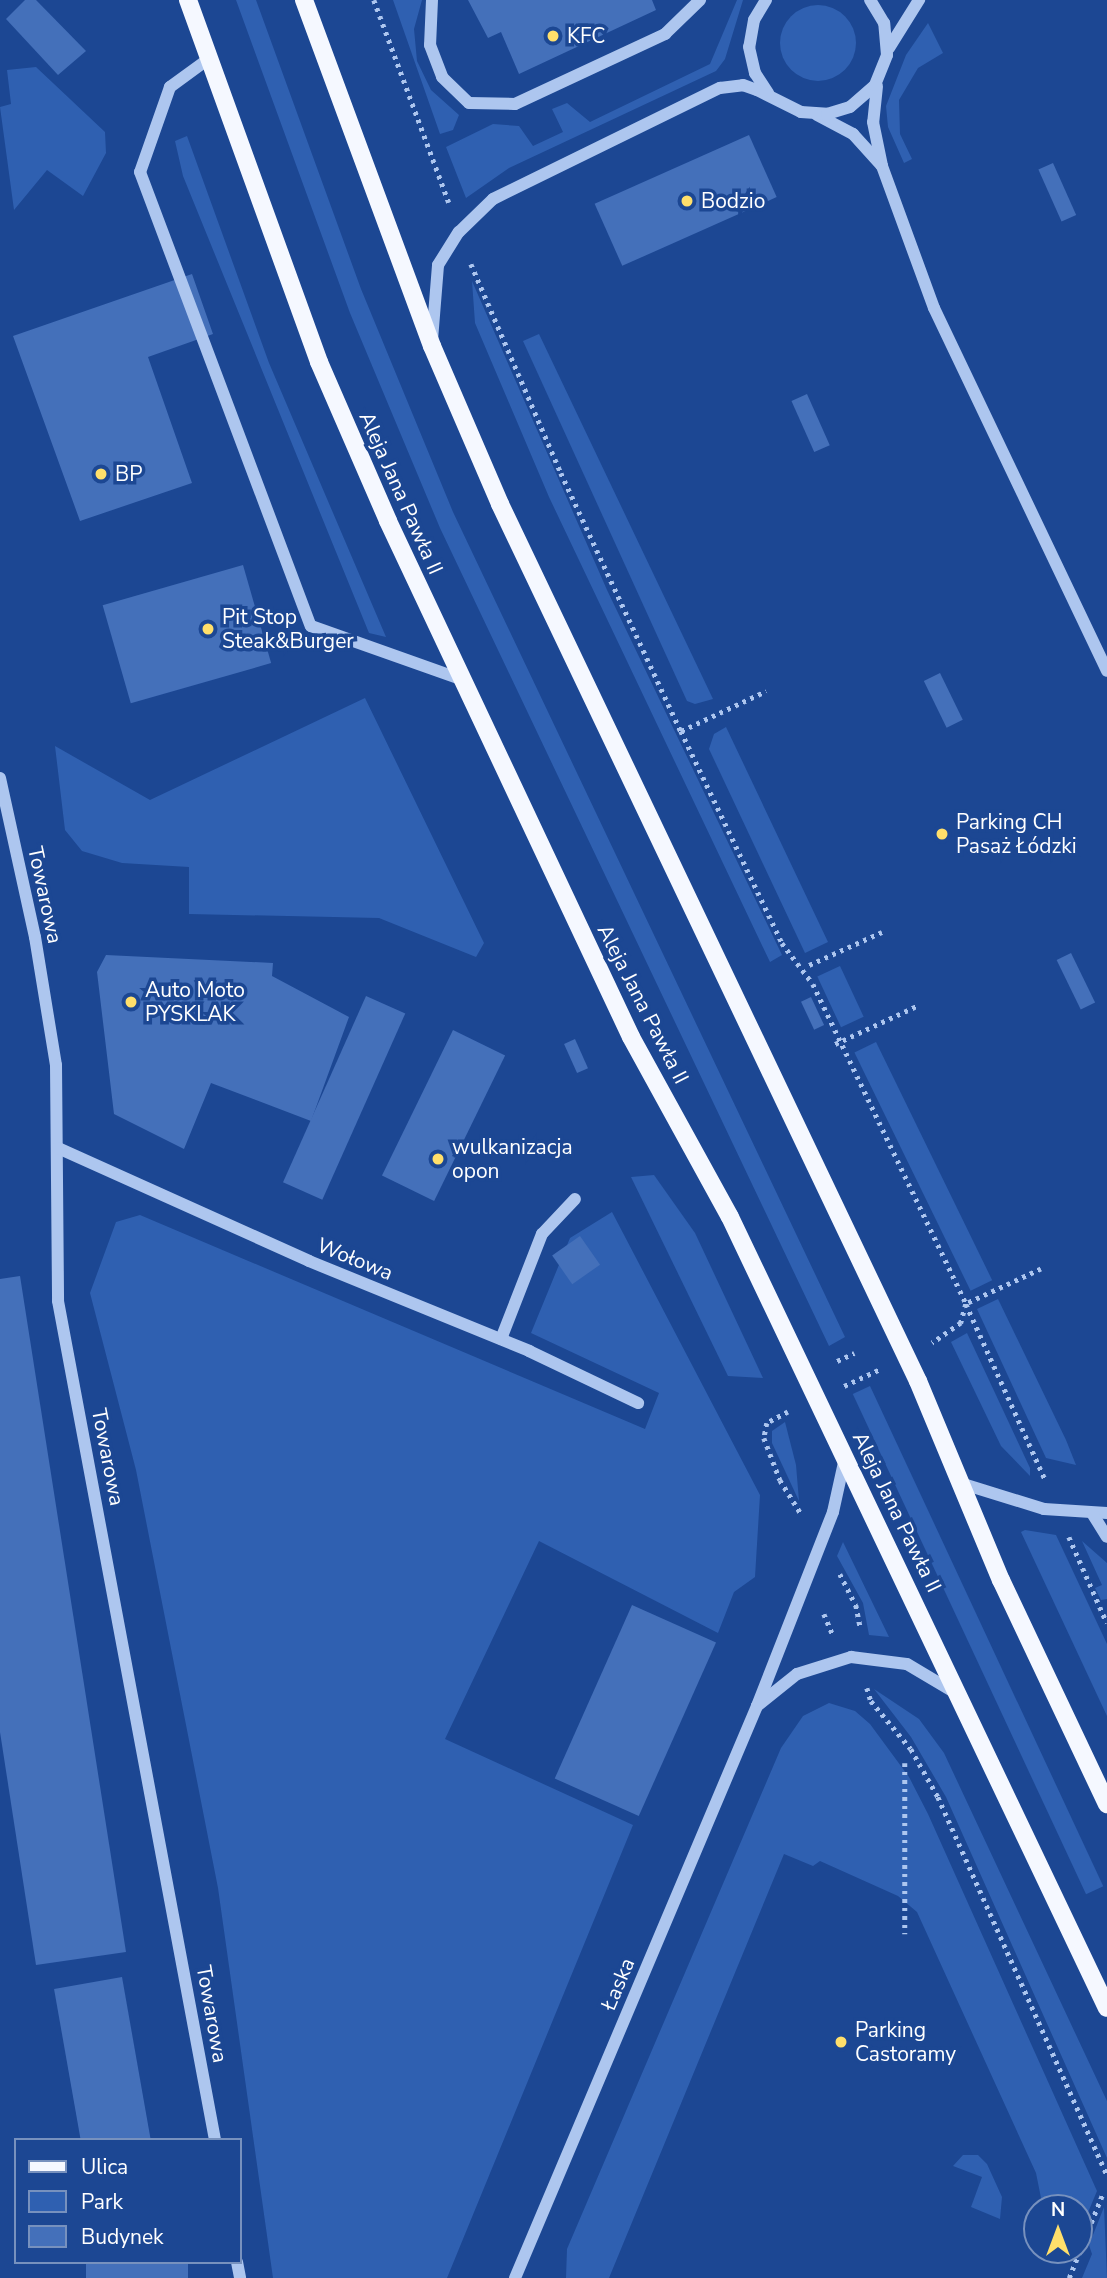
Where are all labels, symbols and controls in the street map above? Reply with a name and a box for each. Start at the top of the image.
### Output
place label: KFC [567,23,605,49]
marker: KFC [545,28,561,44]
place label: Bodzio [701,188,765,214]
marker: Bodzio [679,193,695,209]
street label: Aleja Jana Pawła II [354,408,448,578]
place label: BP [115,461,142,487]
marker: BP [93,466,109,482]
place label: Pit Stop Steak&Burger [222,604,354,654]
marker: Pit Stop Steak&Burger [200,621,216,637]
place label: Parking CH Pasaż Łódzki [956,809,1077,859]
marker: Parking CH Pasaż Łódzki [934,826,950,842]
street label: Towarowa [22,844,68,946]
street label: Aleja Jana Pawła II [592,920,694,1088]
place label: Auto Moto PYSKLAK [145,977,245,1027]
marker: Auto Moto PYSKLAK [123,994,139,1010]
place label: wulkanizacja opon [452,1134,573,1184]
marker: wulkanizacja opon [430,1151,446,1167]
street label: Wołowa [313,1232,397,1286]
street label: Towarowa [86,1406,130,1508]
street label: Aleja Jana Pawła II [847,1428,947,1596]
street label: Łaska [596,1954,640,2014]
street label: Towarowa [191,1963,233,2065]
place label: Parking Castoramy [855,2017,956,2067]
marker: Parking Castoramy [833,2034,849,2050]
legend [14,2138,242,2264]
text: Ulica [81,2153,128,2181]
text: Park [81,2188,123,2216]
north arrow [1023,2194,1093,2264]
text: N [1051,2197,1065,2223]
text: Budynek [81,2223,164,2251]

